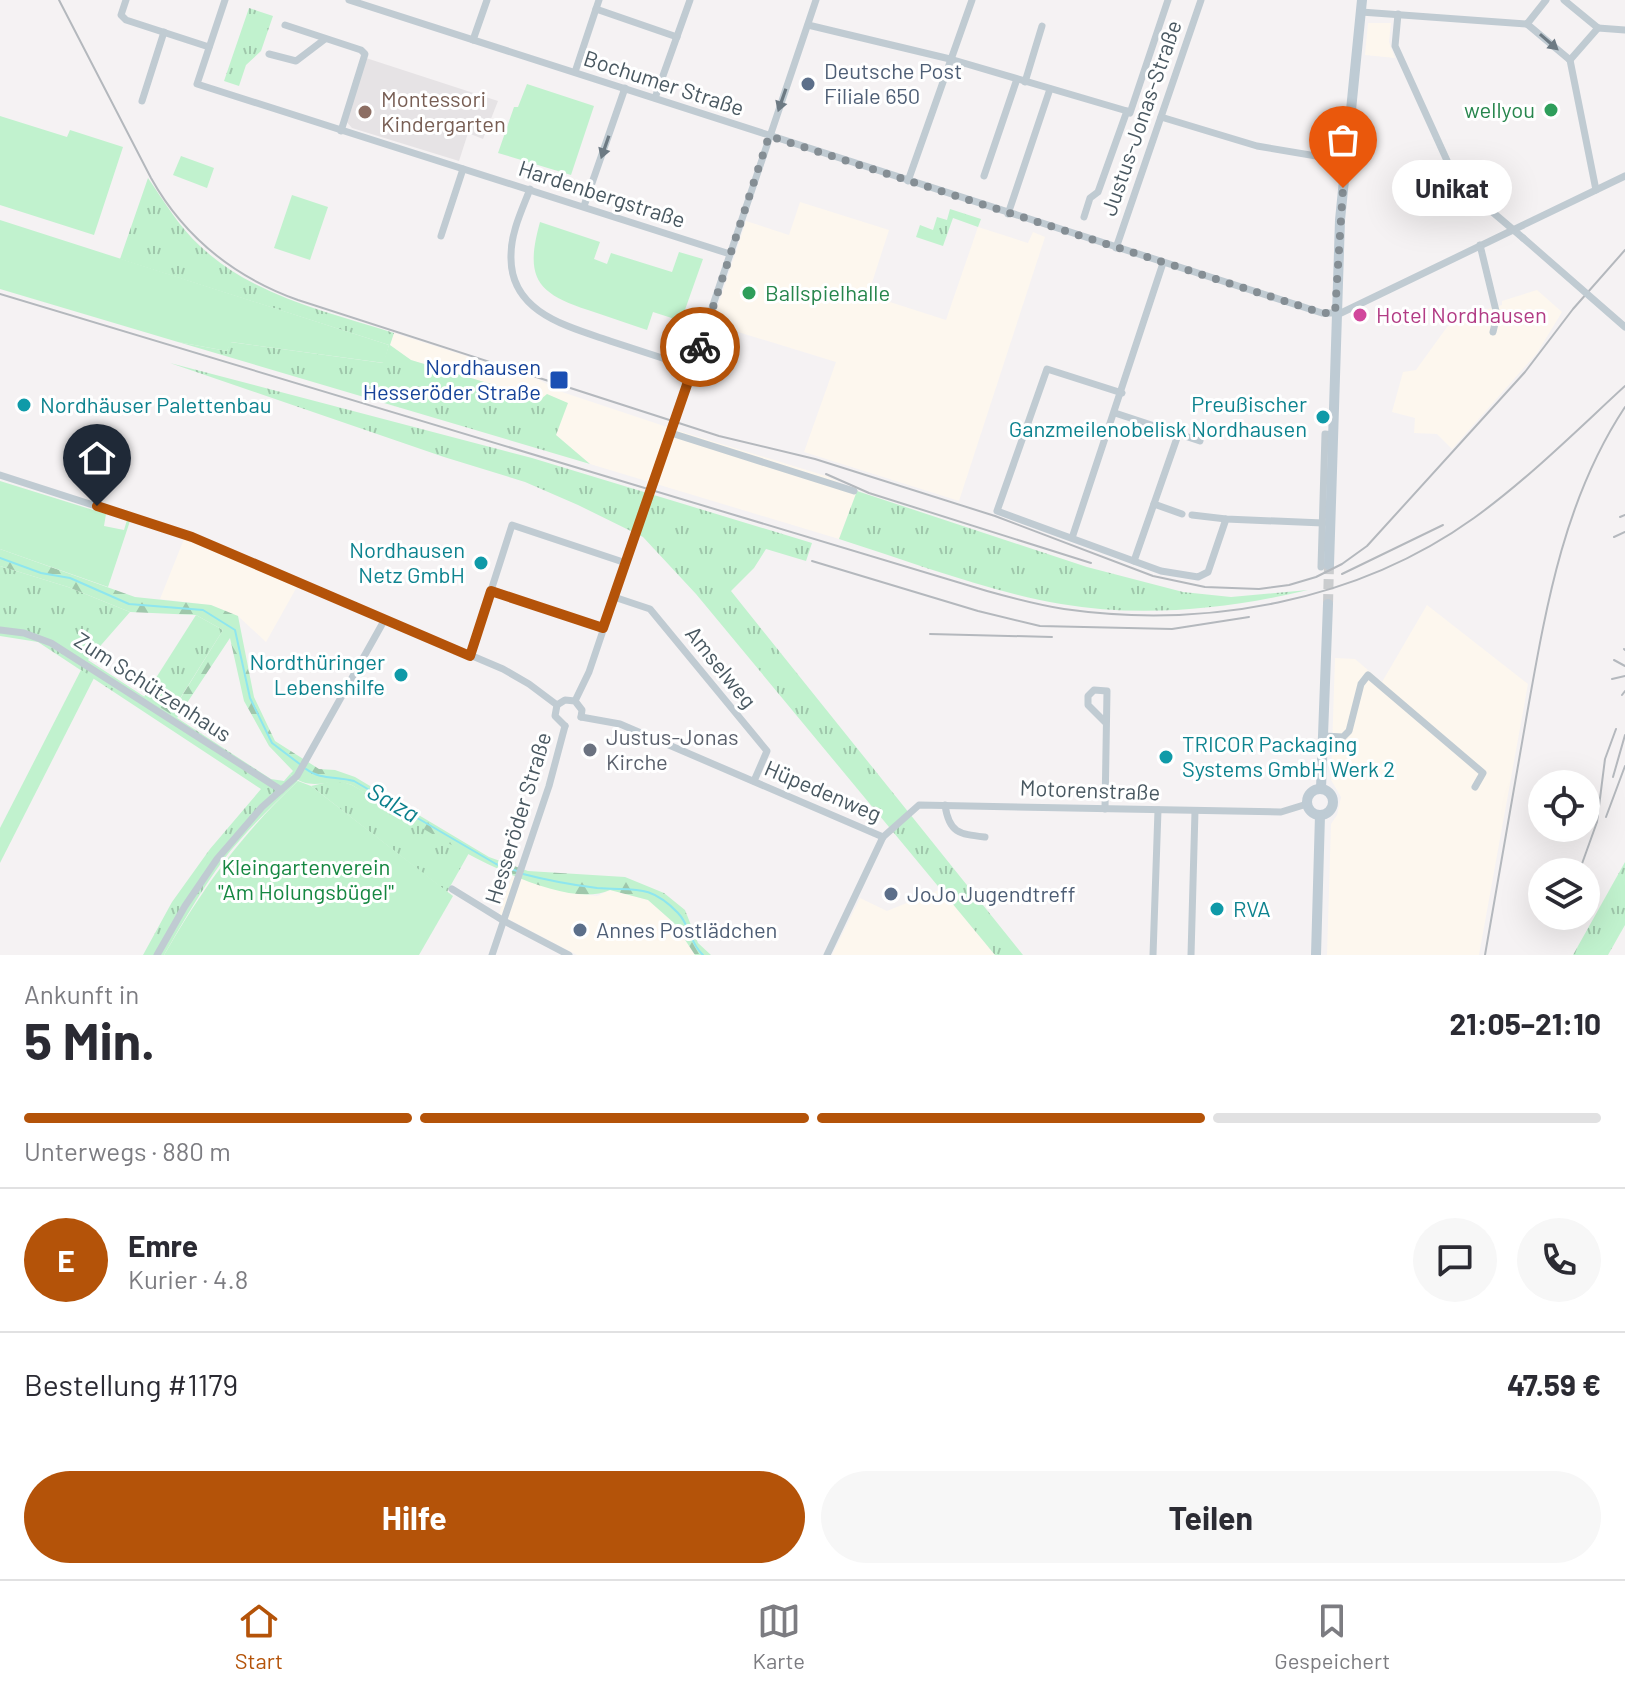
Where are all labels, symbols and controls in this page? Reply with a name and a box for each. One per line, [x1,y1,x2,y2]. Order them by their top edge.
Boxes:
street label: Justus-Jonas-Straße [1094,16,1186,219]
one-way arrow [1538,33,1558,50]
street label: Bochumer Straße [581,44,748,120]
place label: Deutsche Post Filiale 650 [824,57,962,108]
marker: Deutsche Post Filiale 650 [799,75,817,93]
place label: Montessori Kindergarten [381,85,506,136]
one-way arrow [775,88,788,112]
place label: wellyou [1464,96,1535,122]
marker: wellyou [1542,101,1560,119]
marker: Montessori Kindergarten [356,103,374,121]
pin [1309,106,1377,188]
icon: bag [1321,118,1365,162]
one-way arrow [598,135,610,159]
street label: Hardenbergstraße [516,154,689,232]
callout: Unikat [1391,160,1511,216]
text: Unikat [1415,172,1489,203]
place label: Ballspielhalle [765,279,890,305]
marker: Ballspielhalle [740,284,758,302]
place label: Hotel Nordhausen [1376,301,1547,327]
marker: Hotel Nordhausen [1351,306,1369,324]
courier [660,307,740,387]
icon: bike [678,325,722,369]
place label: Nordhausen Hesseröder Straße [363,353,541,404]
marker: Nordhausen Hesseröder Straße [548,369,570,391]
place label: Preußischer Ganzmeilenobelisk Nordhausen [1009,390,1307,441]
place label: Nordhäuser Palettenbau [40,391,272,417]
marker: Nordhäuser Palettenbau [15,396,33,414]
marker: Preußischer Ganzmeilenobelisk Nordhausen [1314,408,1332,426]
pin [63,424,131,506]
icon: home [75,436,119,480]
place label: Nordhausen Netz GmbH [349,536,465,587]
marker: Nordhausen Netz GmbH [472,554,490,572]
street label: Amselweg [681,620,763,713]
street label: Zum Schützenhaus [70,626,237,746]
place label: Nordthüringer Lebenshilfe [250,648,385,699]
marker: Nordthüringer Lebenshilfe [392,666,410,684]
place label: Justus-Jonas Kirche [606,723,738,774]
street label: Hesseröder Straße [479,729,556,907]
place label: TRICOR Packaging Systems GmbH Werk 2 [1182,730,1395,781]
marker: Justus-Jonas Kirche [581,741,599,759]
marker: TRICOR Packaging Systems GmbH Werk 2 [1157,748,1175,766]
street label: Hüpedenweg [761,754,886,826]
map controls [1528,770,1600,930]
button: locate [1528,770,1600,842]
street label: Motorenstraße [1019,774,1161,804]
water label: Salza [363,775,425,828]
park label: Kleingartenverein "Am Holungsbügel" [218,853,394,904]
button: layers [1528,858,1600,930]
place label: JoJo Jugendtreff [907,880,1076,906]
marker: JoJo Jugendtreff [882,885,900,903]
place label: RVA [1233,895,1271,921]
marker: RVA [1208,900,1226,918]
place label: Annes Postlädchen [596,916,777,942]
marker: Annes Postlädchen [571,921,589,939]
text: Ankunft in [24,978,139,1009]
text: 21:05–21:10 [1449,1005,1601,1041]
text: 5 Min. [24,1008,155,1070]
text: Unterwegs · 880 m [24,1135,231,1166]
button: chat [1413,1218,1497,1302]
button: phone [1517,1218,1601,1302]
text: Emre [128,1227,198,1263]
text: E [57,1242,75,1278]
text: Kurier · 4.8 [128,1263,248,1294]
text: Bestellung #1179 [24,1366,238,1402]
text: 47.59 € [1507,1366,1601,1402]
button: Hilfe [24,1471,805,1563]
button: Teilen [821,1471,1601,1563]
tab: Start [235,1599,283,1673]
tab: Karte [752,1599,805,1673]
tab: Gespeichert [1274,1599,1390,1673]

